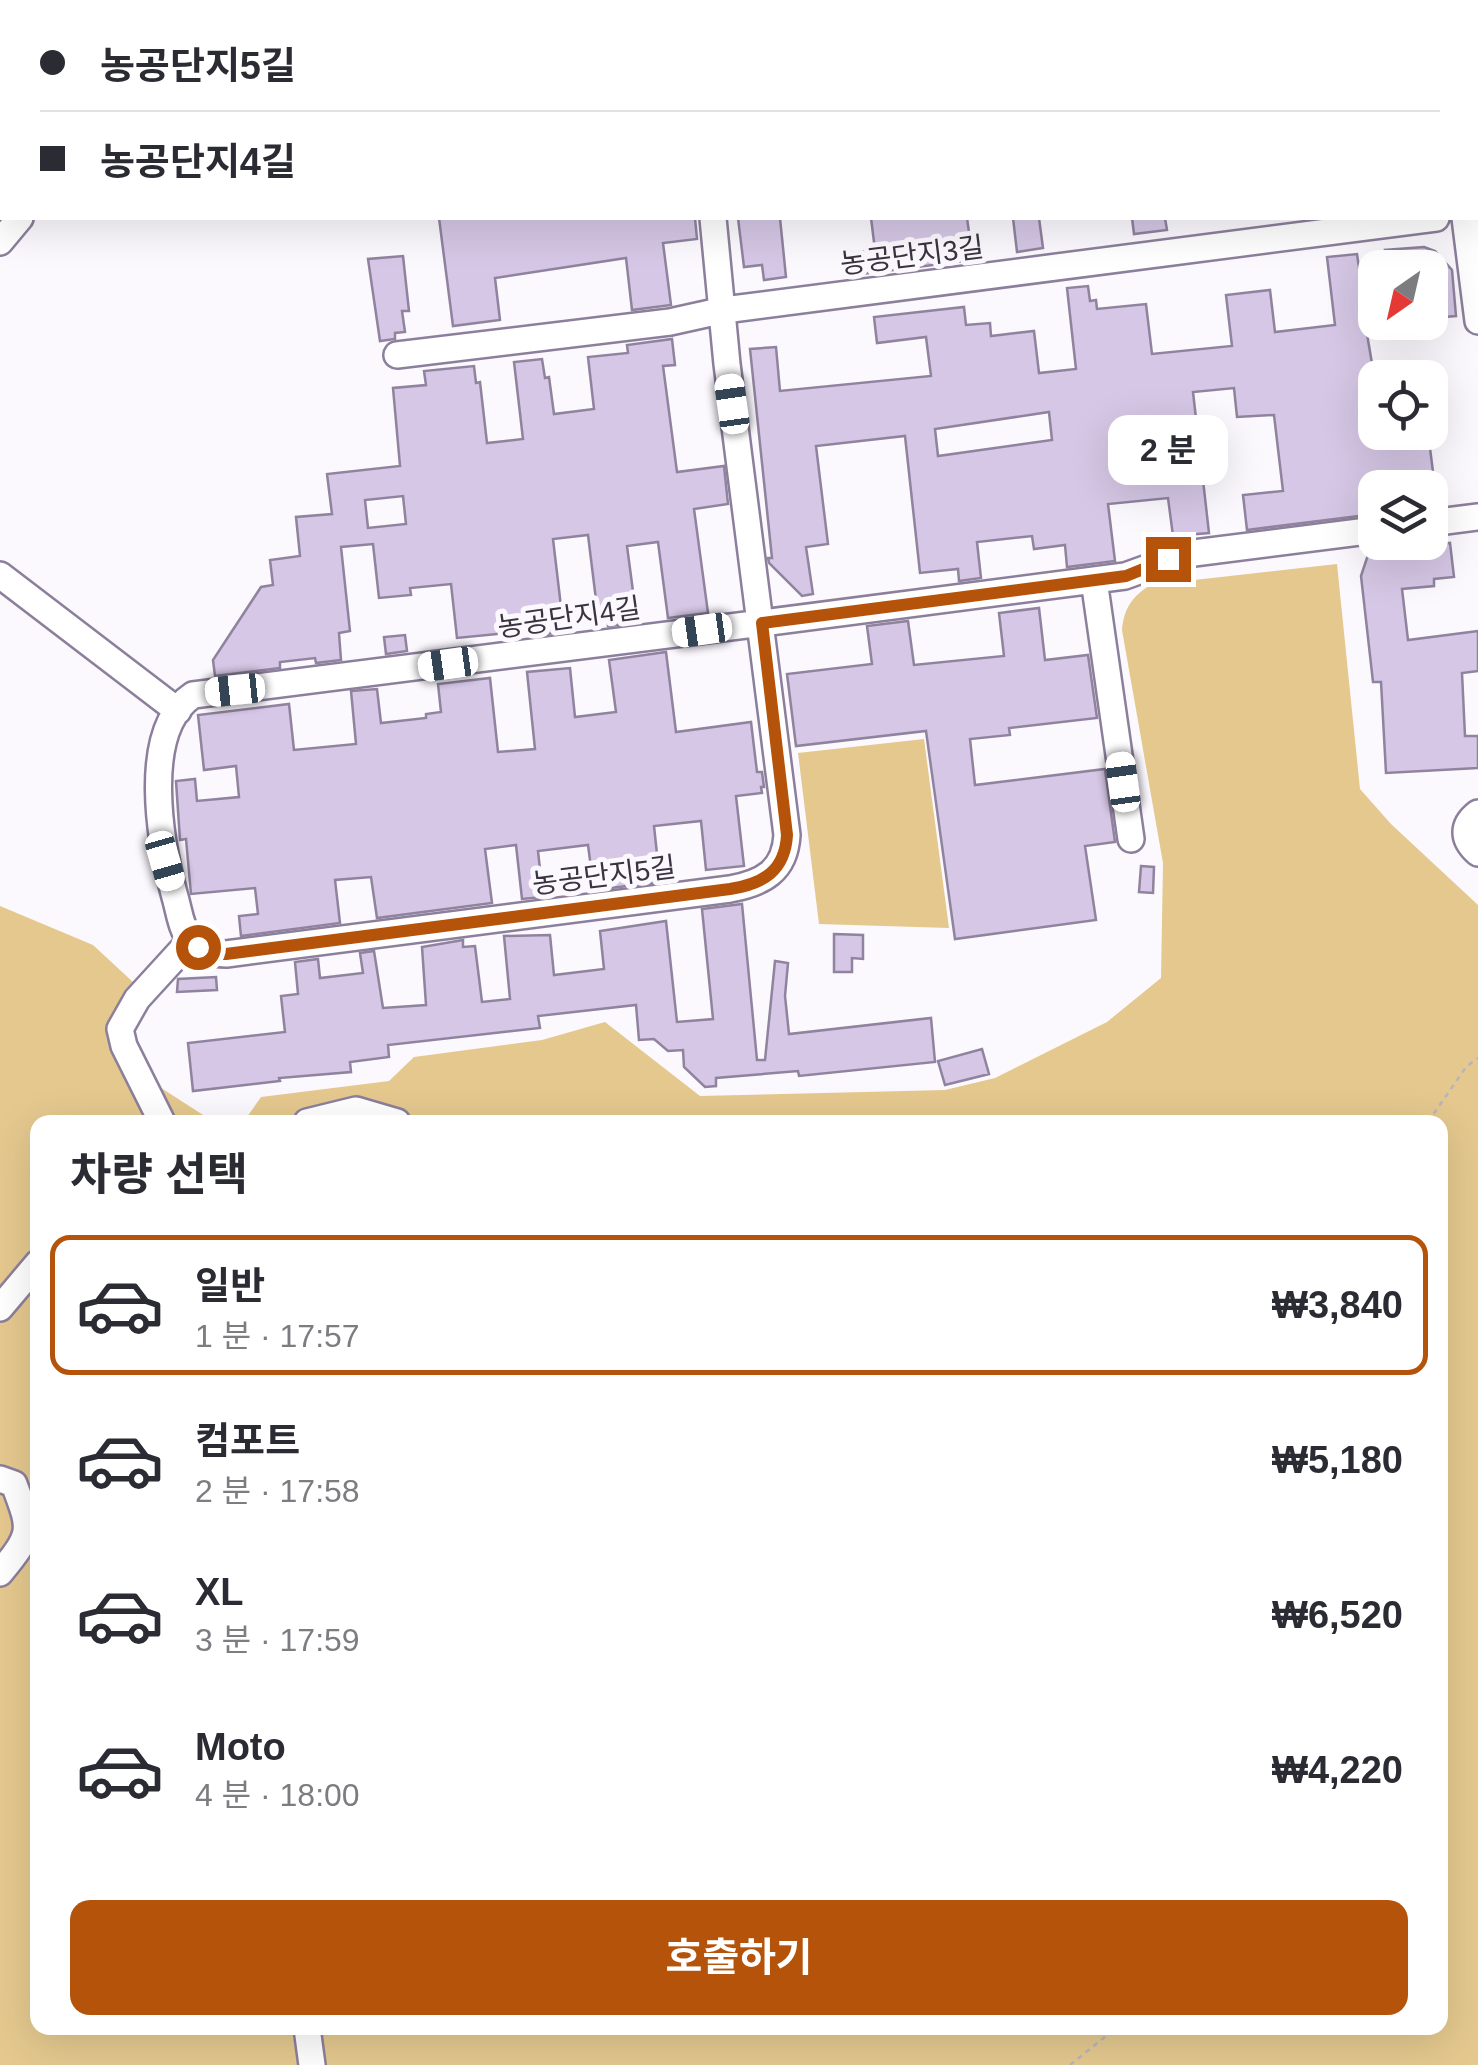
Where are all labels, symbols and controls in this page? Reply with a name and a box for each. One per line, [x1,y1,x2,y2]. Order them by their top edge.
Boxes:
text: 농공단지5길 [100,45,296,87]
text: 농공단지4길 [100,141,296,183]
street label: 농공단지3길 [839,231,986,280]
north arrow [1358,250,1448,340]
map controls [1358,250,1448,560]
button: locate [1358,360,1448,450]
car [713,372,751,436]
callout: 2 분 [1108,414,1228,484]
text: 2 분 [1140,432,1196,468]
button: layers [1358,470,1448,560]
route end [1146,537,1191,582]
street label: 농공단지4길 [495,592,643,643]
car [670,611,734,649]
car [416,645,480,683]
car [204,672,266,708]
car [1104,750,1142,814]
car [142,828,188,894]
street label: 농공단지5길 [531,851,678,900]
route start [176,925,221,970]
text: 차량 선택 [70,1149,248,1200]
icon: car [75,1260,165,1350]
text: 일반 [195,1265,265,1307]
text: ₩3,840 [1272,1284,1403,1326]
text: 1 분 · 17:57 [195,1318,360,1354]
icon: car [75,1415,165,1505]
text: 컴포트 [195,1420,300,1462]
text: ₩5,180 [1272,1439,1403,1481]
text: 2 분 · 17:58 [195,1473,360,1509]
icon: car [75,1570,165,1660]
text: XL [195,1571,244,1613]
text: ₩6,520 [1272,1594,1403,1636]
text: 3 분 · 17:59 [195,1622,360,1658]
icon: car [75,1725,165,1815]
text: Moto [195,1726,286,1768]
text: ₩4,220 [1272,1749,1403,1791]
text: 4 분 · 18:00 [195,1777,360,1813]
button: 호출하기 [70,1900,1408,2015]

